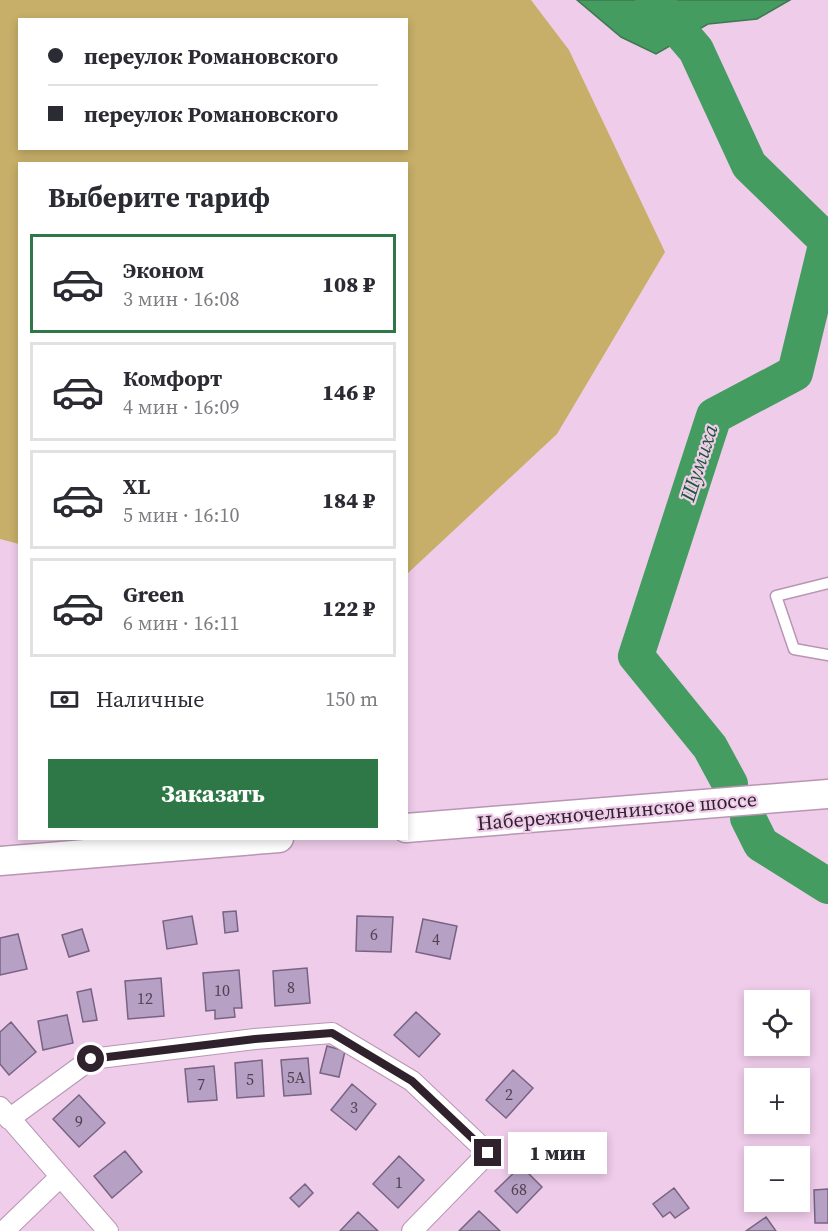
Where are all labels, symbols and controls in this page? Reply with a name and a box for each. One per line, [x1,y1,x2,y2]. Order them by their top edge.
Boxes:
text: переулок Романовского [84,41,338,71]
text: переулок Романовского [84,99,338,129]
text: Выберите тариф [48,179,270,216]
text: Эконом [123,255,204,285]
icon: car [51,257,105,311]
text: 108 ₽ [322,269,375,299]
text: 3 мин · 16:08 [123,285,239,313]
text: Комфорт [123,363,222,393]
icon: car [51,365,105,419]
text: 146 ₽ [322,377,375,407]
text: 4 мин · 16:09 [123,393,239,421]
water label: Шумиха [672,421,725,506]
text: XL [123,471,150,501]
icon: car [51,473,105,527]
text: 184 ₽ [322,485,375,515]
text: 5 мин · 16:10 [123,501,239,529]
text: Green [123,579,184,609]
icon: car [51,581,105,635]
text: 122 ₽ [322,593,375,623]
text: 6 мин · 16:11 [123,609,239,637]
icon: cash [48,683,81,716]
text: Наличные [96,684,205,714]
text: 150 m [325,685,378,713]
button: Заказать [48,759,378,828]
street label: Набережночелнинское шоссе [476,785,758,837]
house number: 6 [370,923,378,945]
house number: 4 [432,928,440,950]
house number: 8 [287,976,295,998]
house number: 10 [214,979,230,1001]
house number: 12 [137,987,153,1009]
map controls [744,990,810,1212]
button: locate [744,990,810,1056]
route start [77,1045,104,1072]
house number: 5А [287,1066,306,1088]
house number: 5 [246,1068,254,1090]
button: + [744,1068,810,1134]
house number: 7 [197,1073,205,1095]
house number: 2 [505,1083,513,1105]
house number: 3 [350,1096,358,1118]
house number: 9 [75,1110,83,1132]
callout: 1 мин [509,1132,608,1174]
route end [474,1139,501,1166]
text: 1 мин [529,1139,586,1167]
button: − [744,1146,810,1212]
house number: 1 [395,1171,403,1193]
house number: 68 [511,1178,527,1200]

